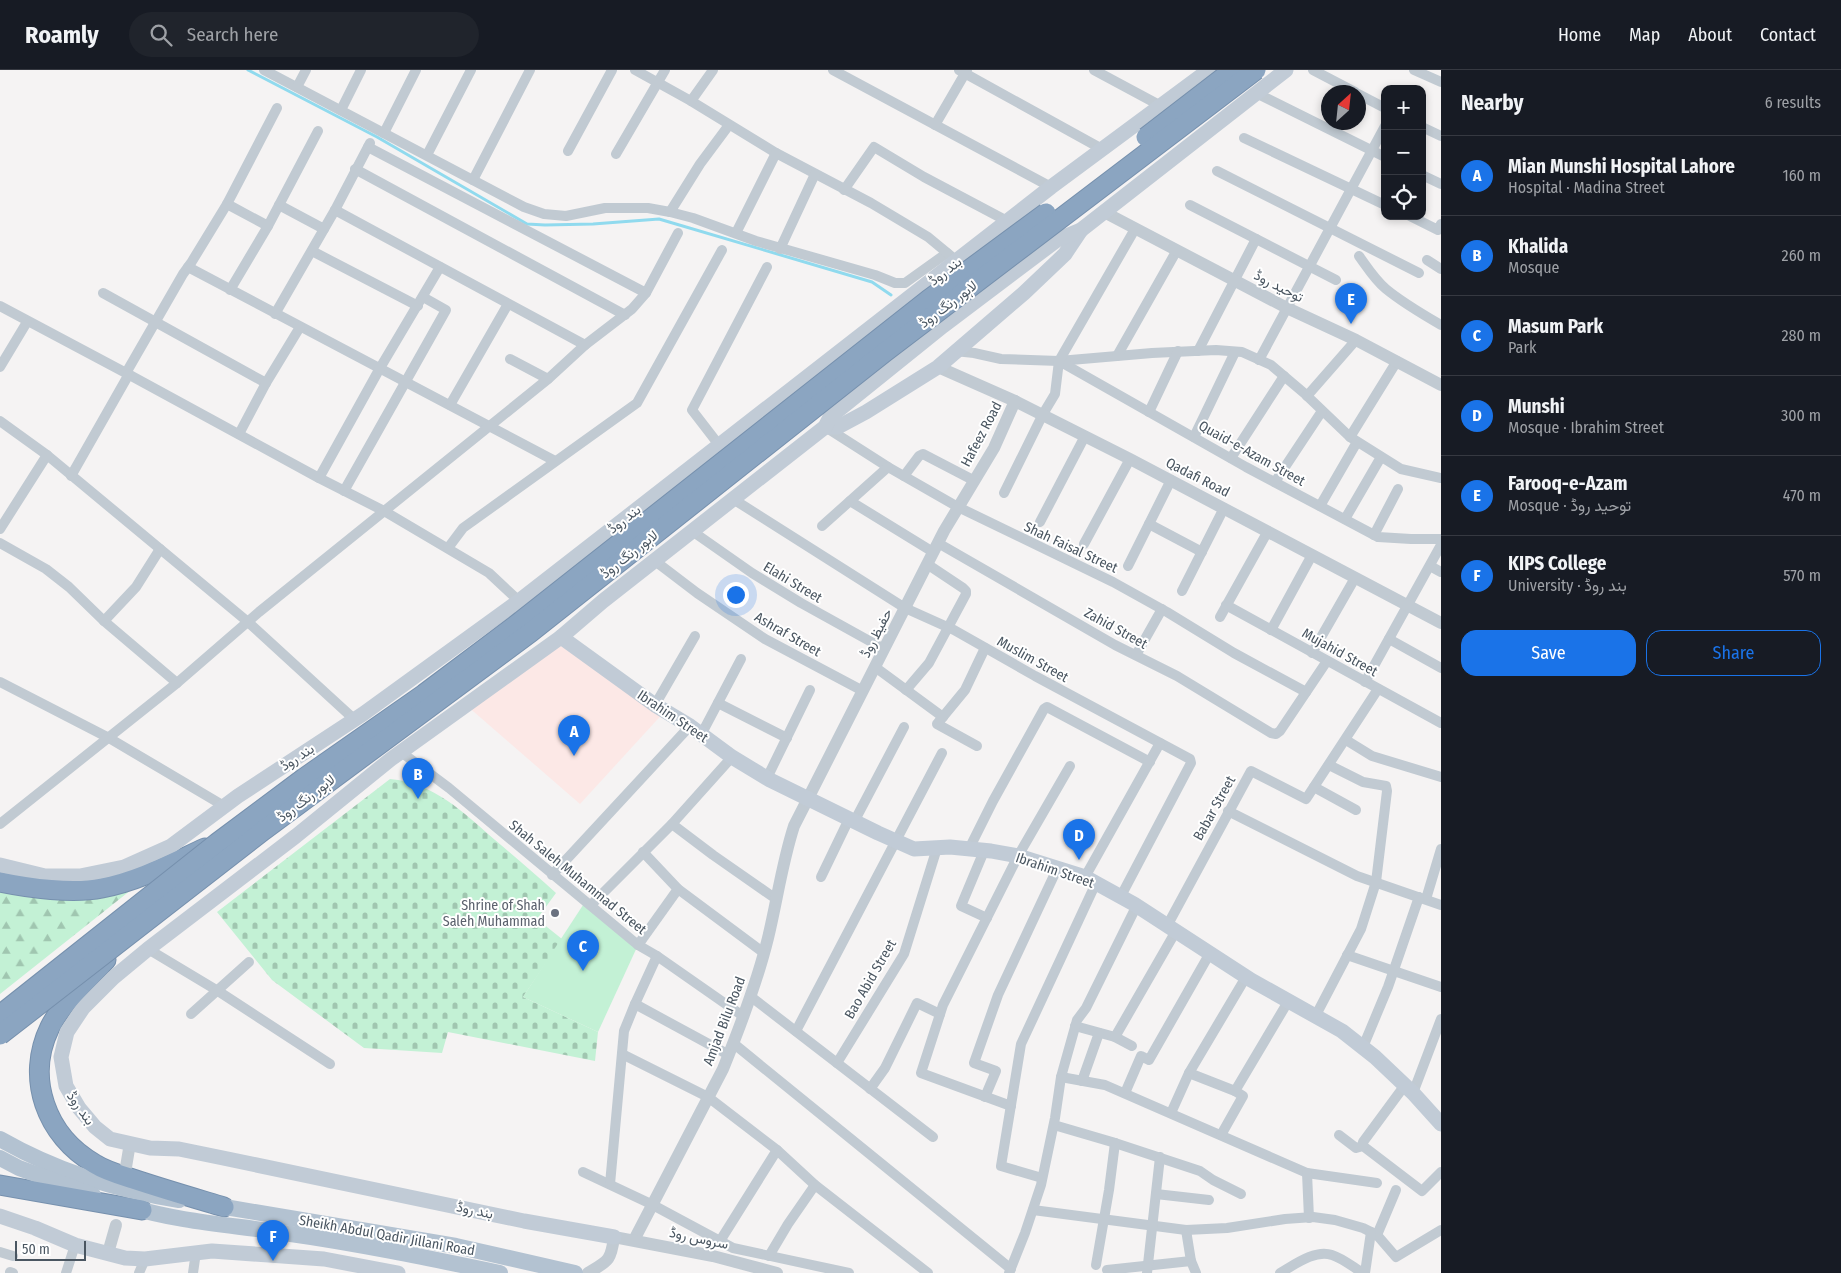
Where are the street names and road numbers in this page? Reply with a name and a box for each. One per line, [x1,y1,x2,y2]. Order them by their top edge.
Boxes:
street label: بند روڈ [925,253,965,290]
street label: توحید روڈ [1251,267,1306,306]
street label: لاہور رنگ روڈ [916,277,981,332]
street label: Hafeez Road [957,399,1006,470]
street label: Quaid-e-Azam Street [1196,417,1308,490]
street label: Qadafi Road [1163,454,1233,501]
street label: بند روڈ [604,501,644,538]
street label: Shah Faisal Street [1021,518,1121,577]
street label: لاہور رنگ روڈ [597,527,662,583]
street label: Elahi Street [760,558,826,607]
street label: Zahid Street [1081,604,1151,653]
street label: حفیظ روڈ [857,606,896,661]
street label: Ashraf Street [751,609,824,661]
street label: Mujahid Street [1299,625,1381,680]
street label: Muslim Street [994,633,1072,686]
street label: Ibrahim Street [634,686,712,747]
street label: بند روڈ [277,740,317,775]
street label: لاہور رنگ روڈ [274,771,339,826]
street label: Babar Street [1190,773,1239,844]
street label: Shah Saleh Muhammad Street [506,817,650,938]
street label: Ibrahim Street [1013,849,1097,892]
street label: Bao Abid Street [841,936,900,1022]
street label: Amjad Bilu Road [700,974,749,1068]
street label: بند روڈ [63,1088,98,1128]
street label: بند روڈ [455,1198,495,1223]
street label: Sheikh Abdul Qadir Jillani Road [298,1212,476,1259]
street label: سروس روڈ [668,1224,730,1253]

